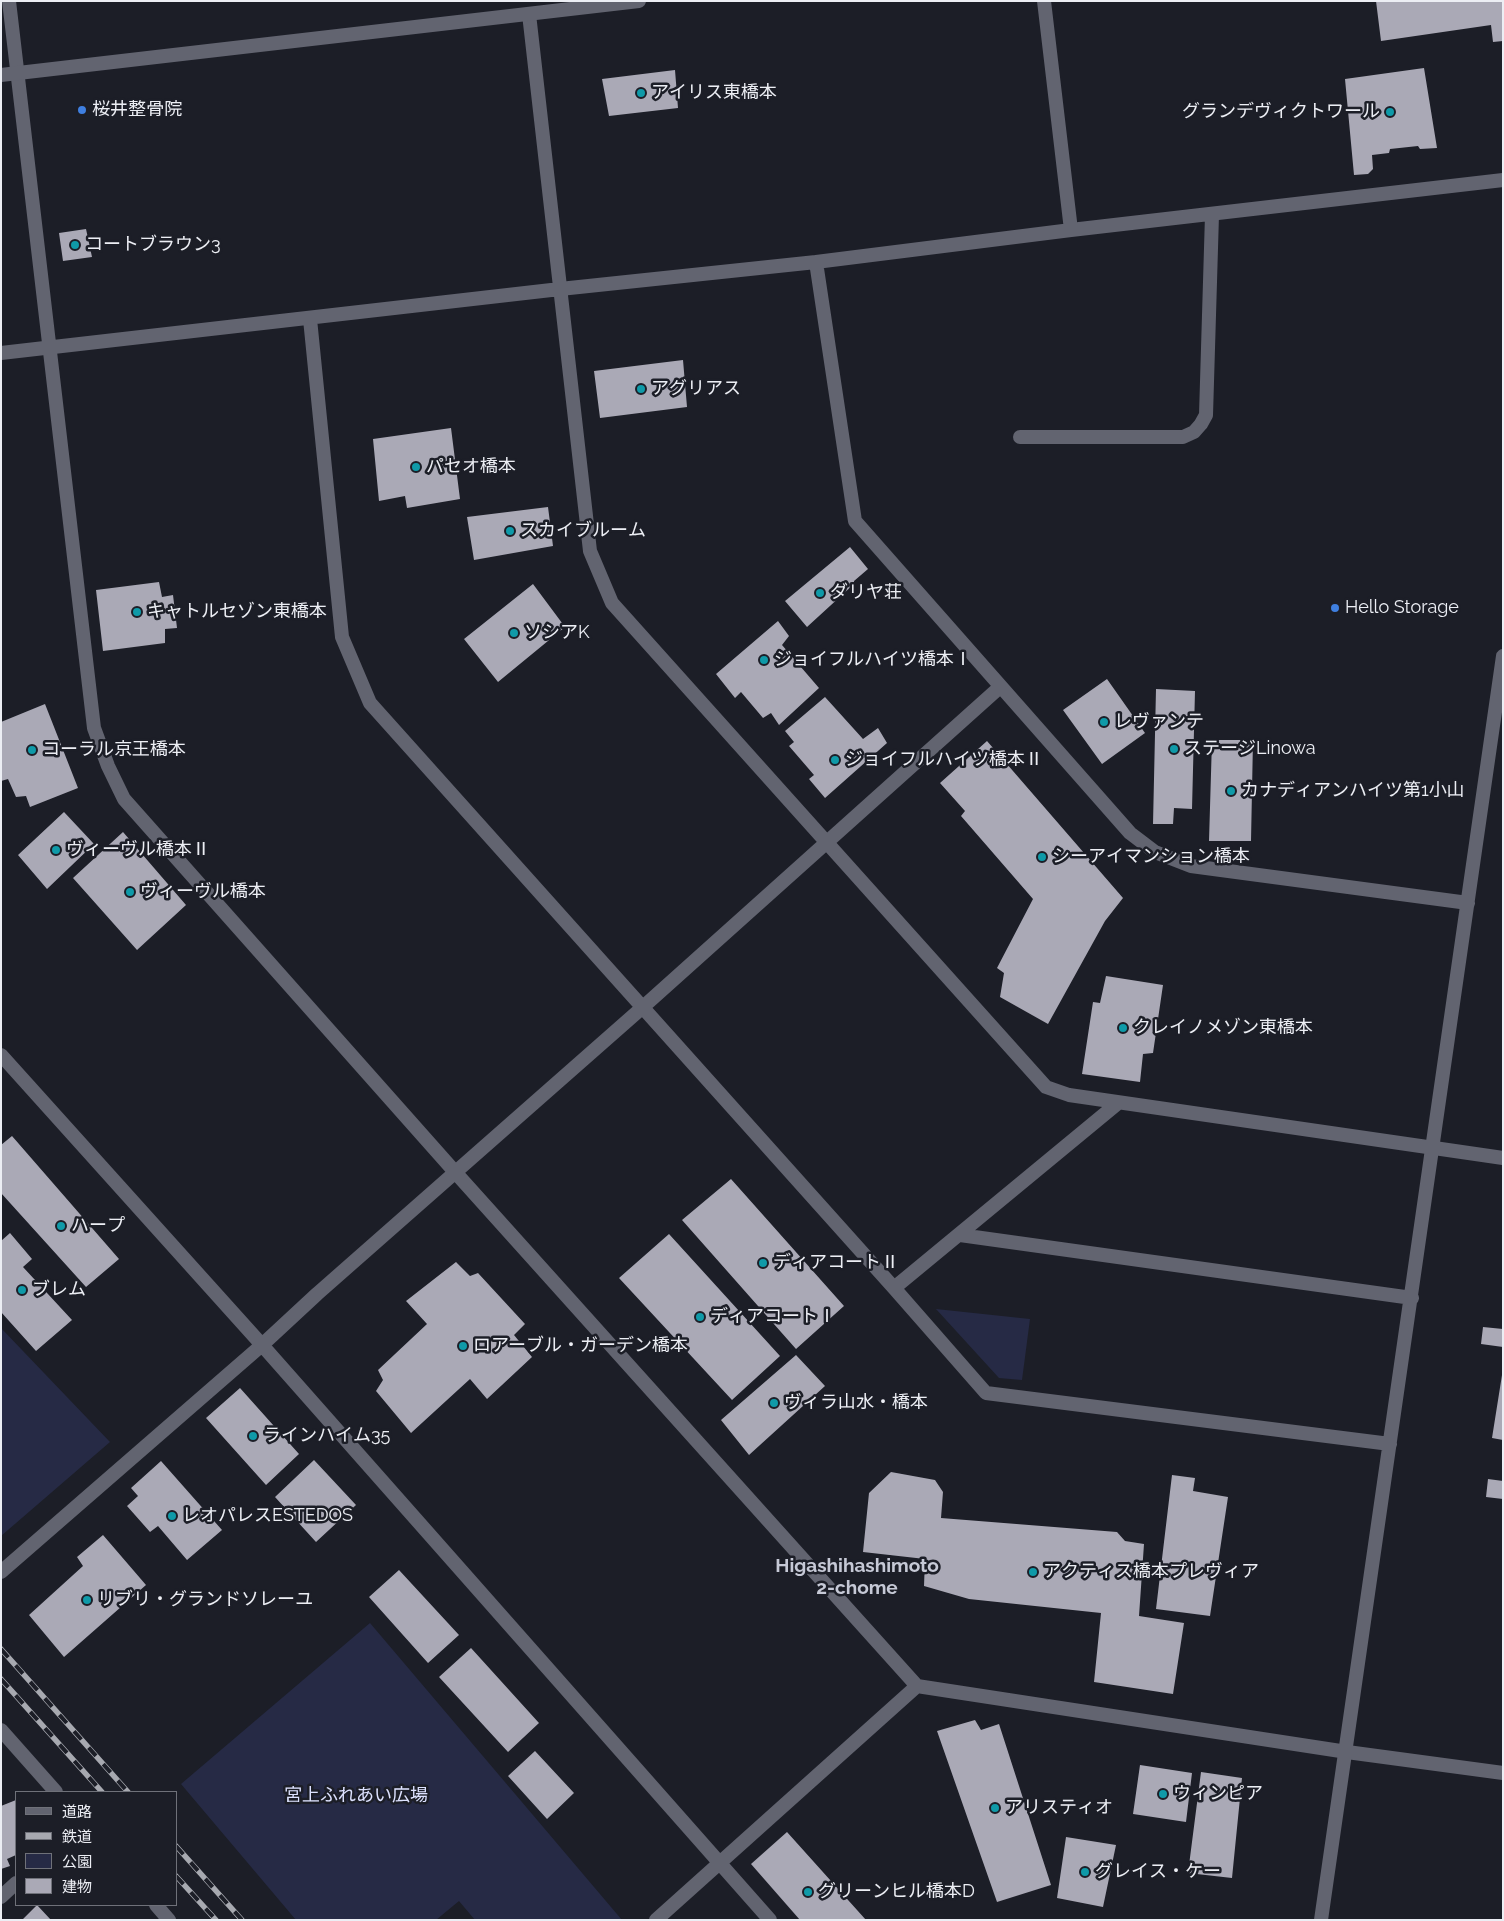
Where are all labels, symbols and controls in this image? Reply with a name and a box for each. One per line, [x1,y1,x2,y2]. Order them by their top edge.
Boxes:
place label: アイリス東橋本 [651,82,777,104]
marker: アイリス東橋本 [635,87,647,99]
place label: 桜井整骨院 [92,99,182,121]
place label: グランデヴィクトワール [1182,101,1380,123]
marker: 桜井整骨院 [76,104,88,116]
marker: グランデヴィクトワール [1384,106,1396,118]
place label: コートブラウン3 [85,234,221,256]
marker: コートブラウン3 [69,239,81,251]
place label: アグリアス [651,378,741,400]
marker: アグリアス [635,383,647,395]
place label: パセオ橋本 [426,456,516,478]
marker: パセオ橋本 [410,461,422,473]
place label: スカイブルーム [520,520,646,542]
marker: スカイブルーム [504,525,516,537]
place label: ダリヤ荘 [830,582,902,604]
marker: ダリヤ荘 [814,587,826,599]
place label: Hello Storage [1345,597,1459,619]
place label: キャトルセゾン東橋本 [147,601,327,623]
marker: Hello Storage [1329,602,1341,614]
marker: キャトルセゾン東橋本 [131,606,143,618]
place label: ソシアK [524,622,590,644]
marker: ソシアK [508,627,520,639]
place label: ジョイフルハイツ橋本Ⅰ [774,649,972,671]
marker: ジョイフルハイツ橋本Ⅰ [758,654,770,666]
place label: レヴァンテ [1114,711,1204,733]
marker: レヴァンテ [1098,716,1110,728]
place label: ステージLinowa [1184,738,1316,760]
place label: コーラル京王橋本 [42,739,186,761]
marker: ステージLinowa [1168,743,1180,755]
marker: コーラル京王橋本 [26,744,38,756]
place label: ジョイフルハイツ橋本Ⅱ [845,749,1043,771]
marker: ジョイフルハイツ橋本Ⅱ [829,754,841,766]
place label: カナディアンハイツ第1小山 [1241,780,1465,802]
marker: カナディアンハイツ第1小山 [1225,785,1237,797]
place label: ヴィーヴル橋本Ⅱ [66,839,210,861]
marker: ヴィーヴル橋本Ⅱ [50,844,62,856]
place label: シーアイマンション橋本 [1052,846,1250,868]
marker: シーアイマンション橋本 [1036,851,1048,863]
place label: ヴィーヴル橋本 [140,881,266,903]
marker: ヴィーヴル橋本 [124,886,136,898]
place label: クレイノメゾン東橋本 [1133,1017,1313,1039]
marker: クレイノメゾン東橋本 [1117,1022,1129,1034]
place label: ハープ [71,1215,125,1237]
marker: ハープ [55,1220,67,1232]
place label: ディアコートⅡ [773,1252,899,1274]
marker: ディアコートⅡ [757,1257,769,1269]
place label: ブレム [32,1279,86,1301]
marker: ブレム [16,1284,28,1296]
place label: ディアコートⅠ [710,1306,836,1328]
marker: ディアコートⅠ [694,1311,706,1323]
place label: ロアーブル・ガーデン橋本 [473,1335,688,1357]
marker: ロアーブル・ガーデン橋本 [457,1340,469,1352]
place label: ヴィラ山水・橋本 [784,1392,928,1414]
marker: ヴィラ山水・橋本 [768,1397,780,1409]
place label: ラインハイム35 [263,1425,390,1447]
marker: ラインハイム35 [247,1430,259,1442]
place label: レオパレスESTEDOS [182,1505,353,1527]
marker: レオパレスESTEDOS [166,1510,178,1522]
district label: Higashihashimoto 2-chome [775,1555,939,1599]
place label: アクティス橋本プレヴィア [1043,1561,1259,1583]
marker: アクティス橋本プレヴィア [1027,1566,1039,1578]
place label: リブリ・グランドソレーユ [97,1589,313,1611]
marker: リブリ・グランドソレーユ [81,1594,93,1606]
place label: ウィンピア [1173,1783,1263,1805]
park label: 宮上ふれあい広場 [284,1785,428,1807]
marker: ウィンピア [1157,1788,1169,1800]
legend [15,1791,178,1906]
place label: アリスティオ [1005,1797,1113,1819]
marker: アリスティオ [989,1802,1001,1814]
text: 道路 [62,1803,92,1821]
text: 鉄道 [62,1828,92,1846]
text: 公園 [62,1853,92,1871]
place label: グレイス・ケー [1095,1861,1221,1883]
marker: グレイス・ケー [1079,1866,1091,1878]
text: 建物 [62,1878,92,1896]
place label: グリーンヒル橋本D [818,1881,975,1903]
marker: グリーンヒル橋本D [802,1886,814,1898]

